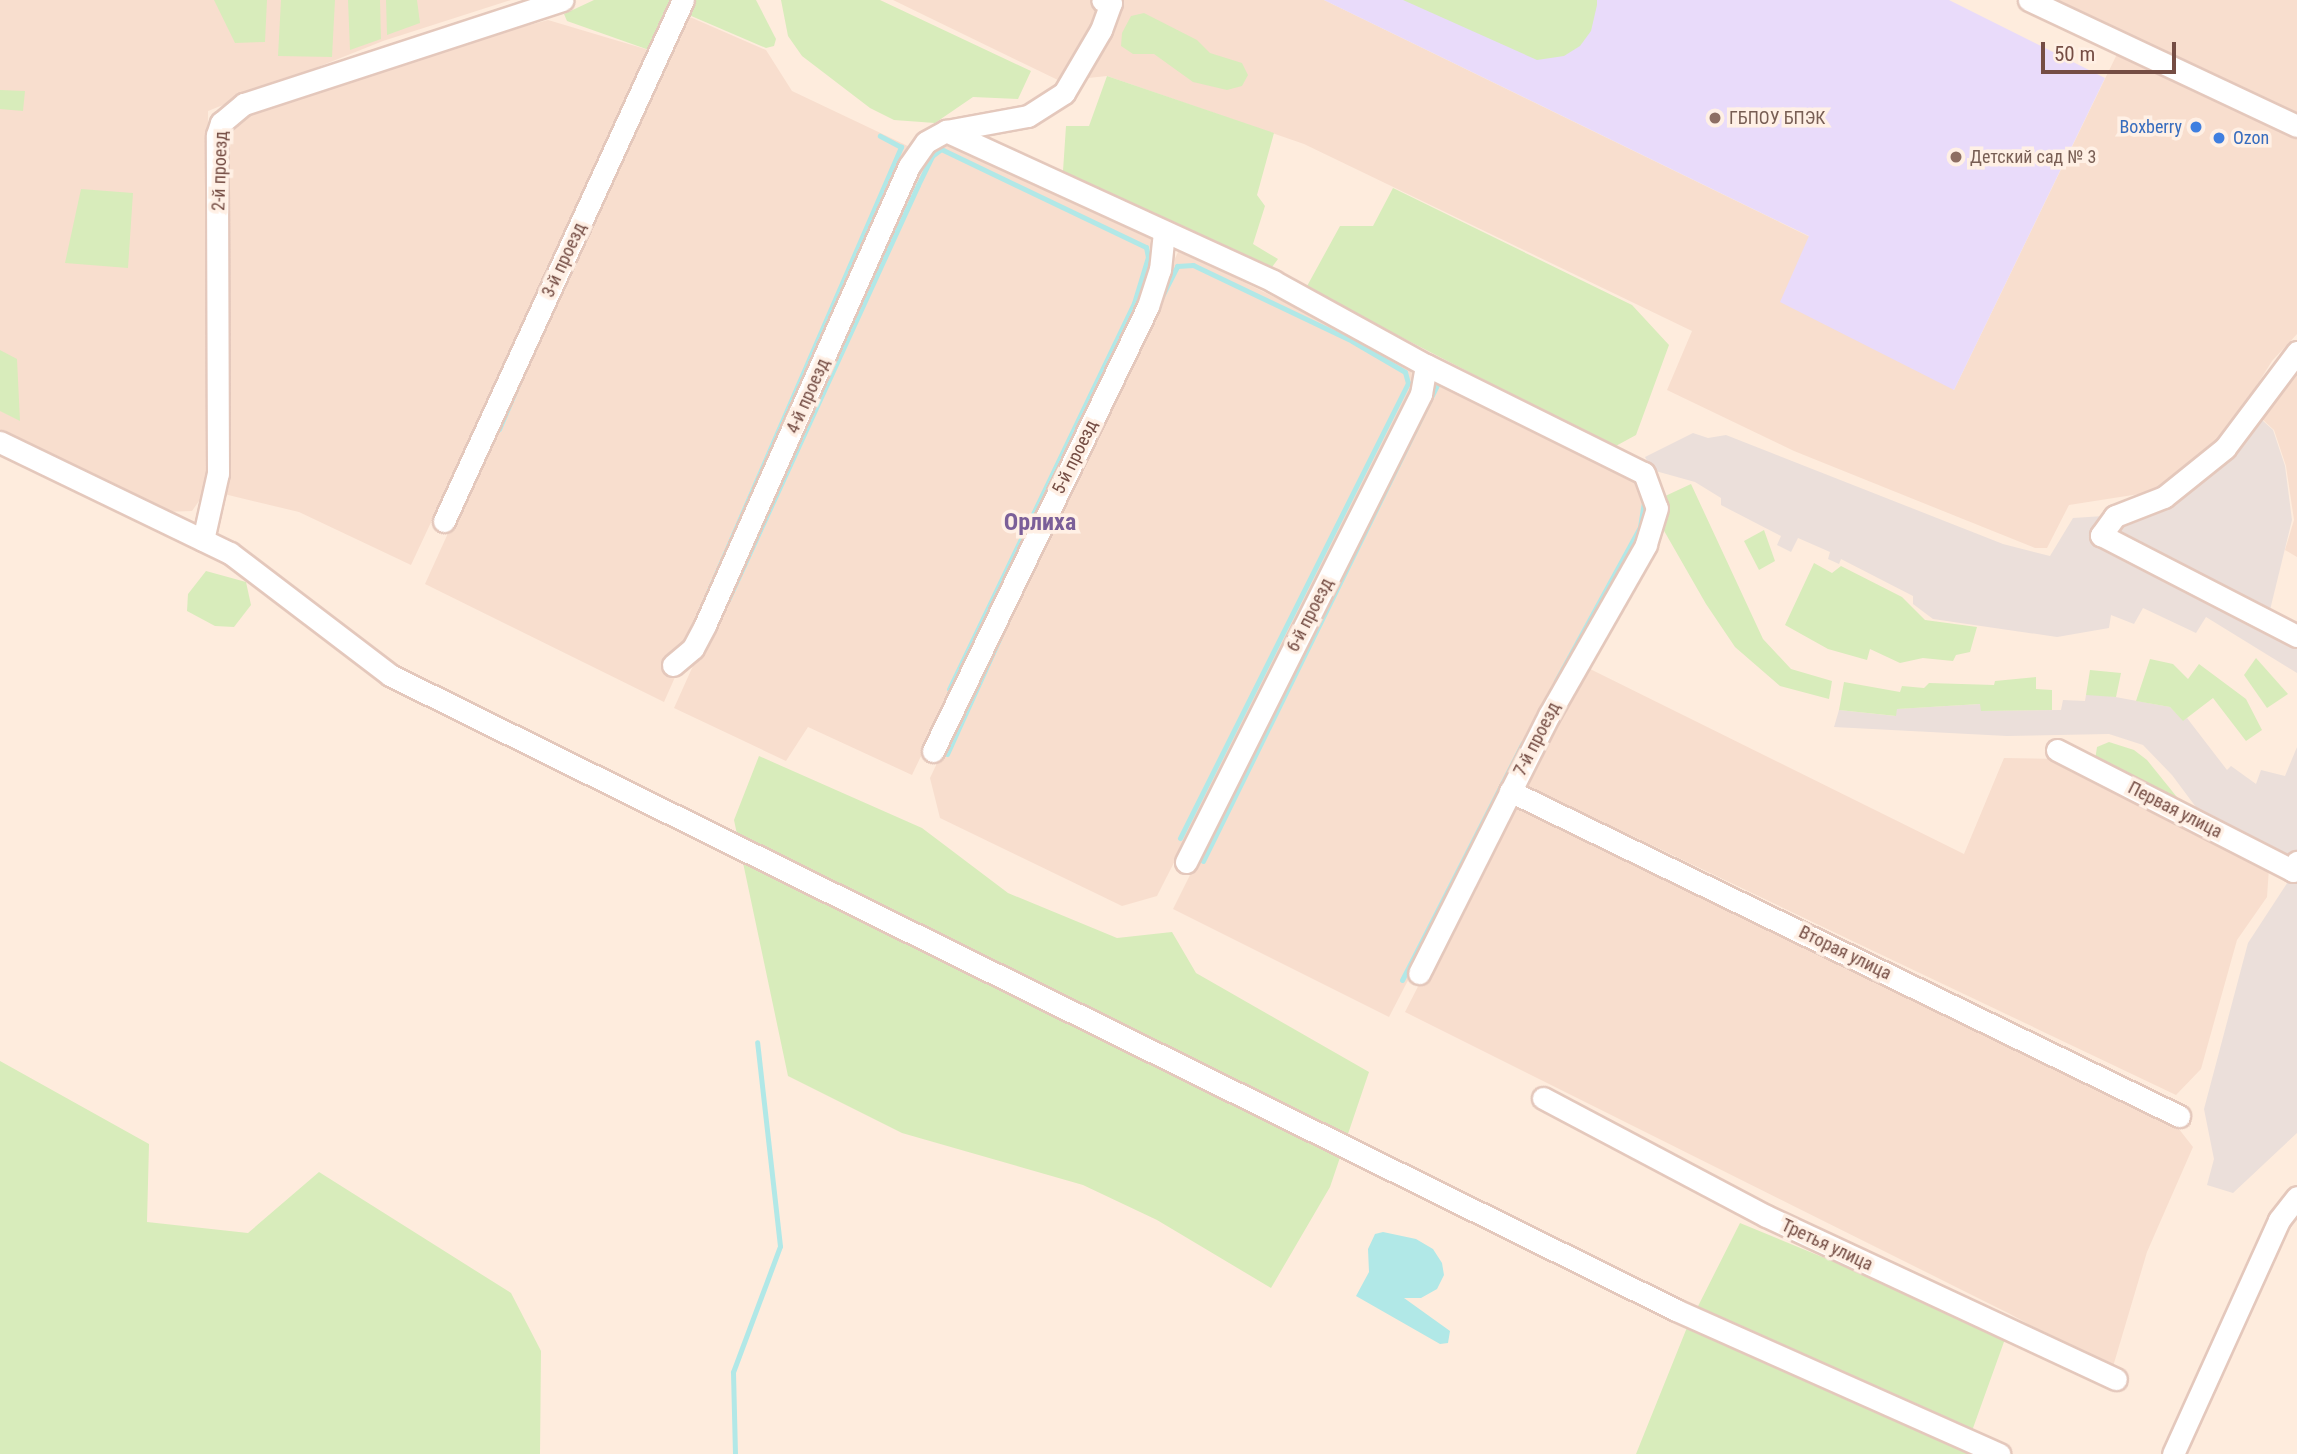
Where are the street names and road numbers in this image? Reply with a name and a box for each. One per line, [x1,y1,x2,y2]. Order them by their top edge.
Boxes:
street label: 2-й проезд [208,131,232,211]
street label: 3-й проезд [537,219,591,301]
street label: 4-й проезд [782,355,834,437]
street label: 5-й проезд [1048,416,1102,498]
street label: 6-й проезд [1282,575,1338,655]
street label: 7-й проезд [1509,699,1565,779]
street label: Первая улица [2124,777,2226,843]
street label: Вторая улица [1795,921,1895,985]
street label: Третья улица [1778,1214,1876,1276]

